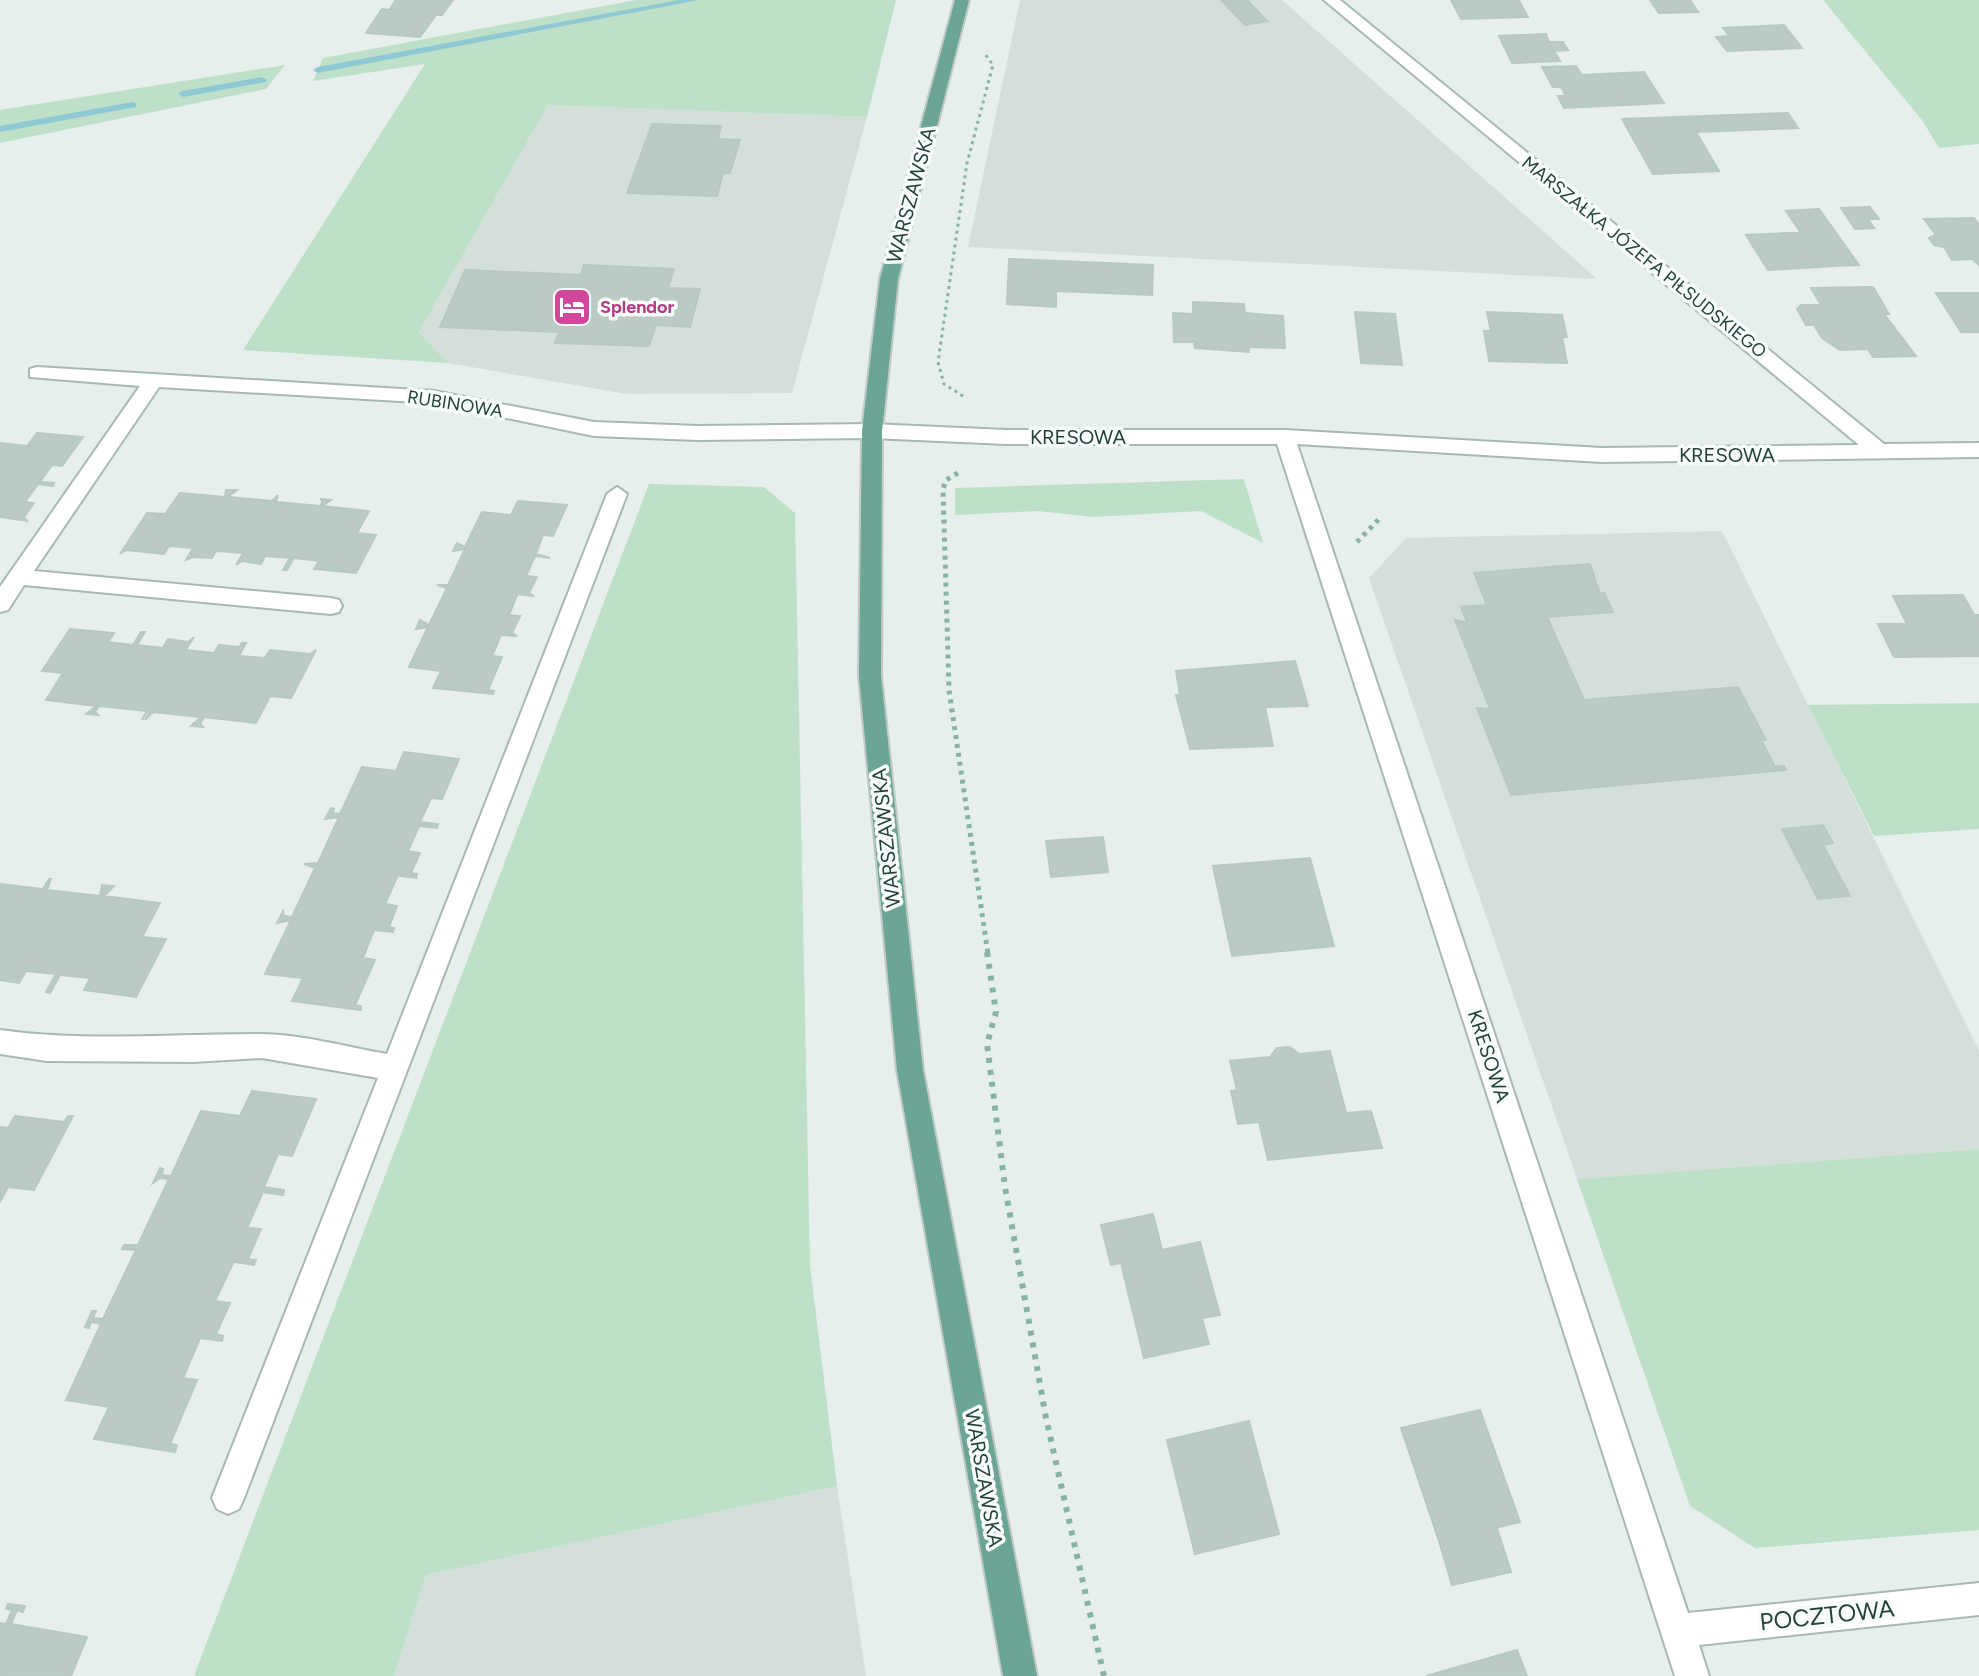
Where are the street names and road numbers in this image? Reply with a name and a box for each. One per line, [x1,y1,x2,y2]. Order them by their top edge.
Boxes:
street label: WARSZAWSKA [881,124,941,266]
street label: MARSZAŁKA JÓZEFA PIŁSUDSKIEGO [1517,151,1771,363]
street label: RUBINOWA [406,386,504,422]
street label: KRESOWA [1030,425,1127,449]
street label: KRESOWA [1679,443,1776,467]
street label: WARSZAWSKA [867,767,905,909]
street label: KRESOWA [1463,1007,1515,1106]
street label: WARSZAWSKA [960,1407,1008,1549]
street label: POCZTOWA [1758,1593,1897,1636]

